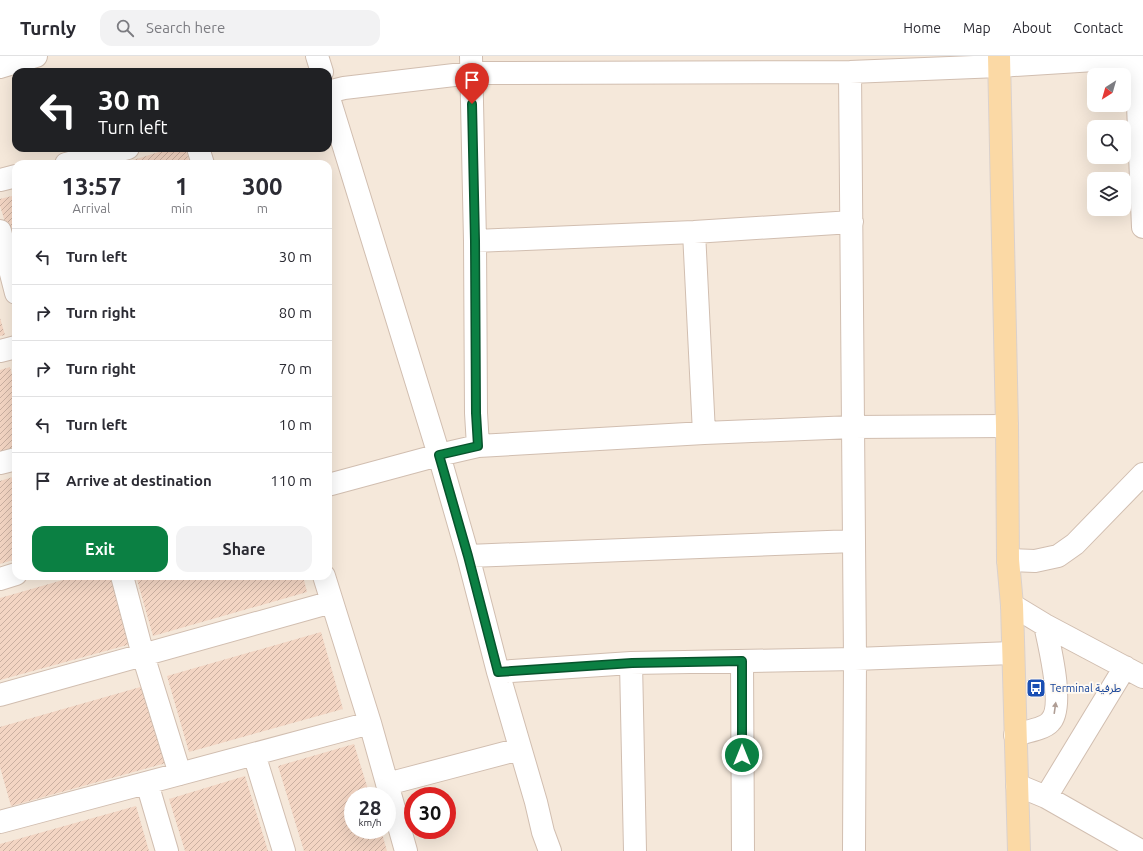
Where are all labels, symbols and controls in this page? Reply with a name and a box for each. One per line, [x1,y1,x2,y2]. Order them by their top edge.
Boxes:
search box [100,10,380,46]
text: Turnly [20,17,76,39]
icon: search [114,17,136,39]
text: Search here [146,19,225,36]
text: Home [903,20,941,36]
text: Map [963,20,991,36]
text: About [1013,20,1052,36]
text: Contact [1074,20,1123,36]
pin [455,63,489,104]
north arrow [1087,68,1131,112]
map controls [1087,68,1131,216]
icon: arrive [461,69,483,91]
icon: left [32,84,84,136]
text: 30 m [98,84,160,115]
text: Turn left [98,117,168,137]
button: search [1087,120,1131,164]
button: layers [1087,172,1131,216]
text: 13:57 [61,173,121,200]
text: 1 [175,173,188,200]
text: 300 [242,173,283,200]
text: Arrival [72,201,110,215]
text: min [171,201,193,215]
text: m [257,201,268,215]
icon: left [32,246,54,268]
text: Turn left [66,248,127,265]
text: 30 m [279,248,312,265]
icon: right [32,302,54,324]
text: Turn right [66,304,136,321]
text: 80 m [279,304,312,321]
icon: right [32,358,54,380]
text: Turn right [66,360,136,377]
text: 70 m [279,360,312,377]
icon: left [32,414,54,436]
text: Turn left [66,416,127,433]
text: 10 m [279,416,312,433]
icon: arrive [32,470,54,492]
text: Arrive at destination [66,472,212,489]
text: 110 m [270,472,312,489]
button: Exit [32,526,168,572]
button: Share [176,526,312,572]
bus stop icon: Terminal طرفية [1025,677,1047,699]
place label: Terminal طرفية [1050,682,1121,695]
one-way arrow [1052,702,1058,714]
position arrow [721,734,763,776]
speed limit sign: 30 [404,787,456,839]
text: 28 [359,796,381,819]
text: km/h [358,817,382,828]

